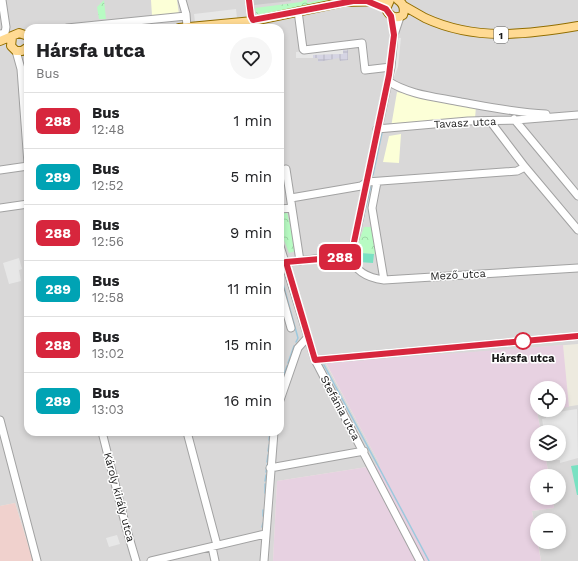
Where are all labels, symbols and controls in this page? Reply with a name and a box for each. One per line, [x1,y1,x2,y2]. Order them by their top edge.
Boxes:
road number: 1 [494,27,508,43]
button: heart [230,37,272,79]
text: Hársfa utca [36,39,145,62]
text: Bus [36,66,59,81]
text: Bus [92,104,120,122]
text: 1 min [233,112,272,130]
text: 288 [45,113,71,129]
street label: Tavasz utca [433,115,497,131]
text: 12:48 [92,122,124,137]
text: Bus [92,160,120,178]
text: 5 min [231,168,272,186]
text: 289 [45,169,71,185]
text: 12:52 [92,178,124,193]
text: Bus [92,216,120,234]
text: 9 min [230,224,272,242]
text: 288 [45,225,71,241]
text: 12:56 [92,234,124,249]
line badge: 288 [317,244,363,270]
text: 288 [327,249,353,265]
street label: Mező utca [430,267,486,283]
text: Bus [92,272,120,290]
text: 11 min [228,280,272,298]
text: 289 [45,281,71,297]
text: 12:58 [92,290,124,305]
text: Bus [92,328,120,346]
marker: Hársfa utca [514,332,532,350]
text: 15 min [225,336,272,354]
text: 288 [45,337,71,353]
text: 13:02 [92,346,124,361]
place label: Hársfa utca [491,352,555,365]
street label: Stefánia utca [317,373,363,443]
map controls [530,381,566,549]
button: locate [530,381,566,417]
text: Bus [92,384,120,402]
text: 16 min [224,392,272,410]
text: 289 [45,393,71,409]
text: 13:03 [92,402,124,417]
button: layers [530,425,566,461]
street label: Károly király utca [101,451,137,543]
button: + [530,469,566,505]
button: − [530,513,566,549]

